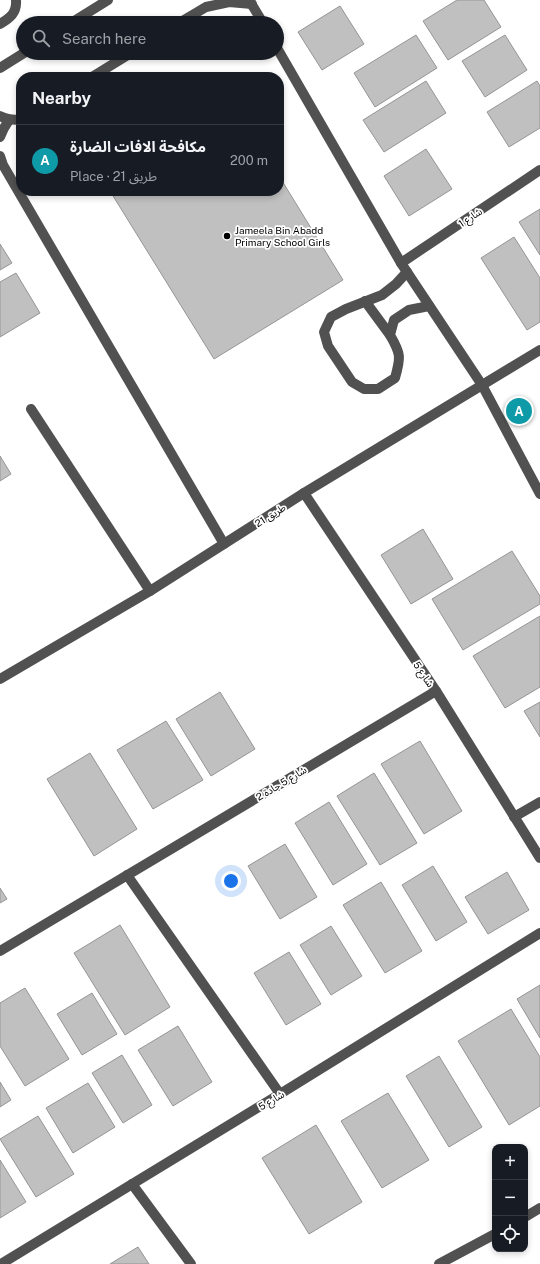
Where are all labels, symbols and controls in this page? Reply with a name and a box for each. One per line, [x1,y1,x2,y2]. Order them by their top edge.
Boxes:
search box [16,16,284,60]
icon: search [30,27,52,49]
text: Search here [62,30,146,47]
text: Nearby [32,88,91,108]
text: مكافحة الافات الضارة [70,138,206,155]
text: A [40,153,50,168]
text: 200 m [230,153,268,168]
text: Place · طريق 21 [70,169,157,184]
street label: شارع 1 [456,205,485,231]
place label: Jameela Bin Abadd Primary School Girls [235,224,330,248]
marker: Jameela Bin Abadd Primary School Girls [222,231,232,241]
pin: A [506,396,532,426]
street label: طريق 21 [252,501,288,530]
street label: شارع 5 [409,659,437,690]
street label: شارع 5 جادة 2 [254,763,310,804]
your location [221,871,241,891]
street label: شارع 5 [256,1087,287,1114]
map controls [492,1144,528,1252]
button: + [492,1144,528,1180]
button: − [492,1180,528,1216]
button: locate [492,1216,528,1252]

